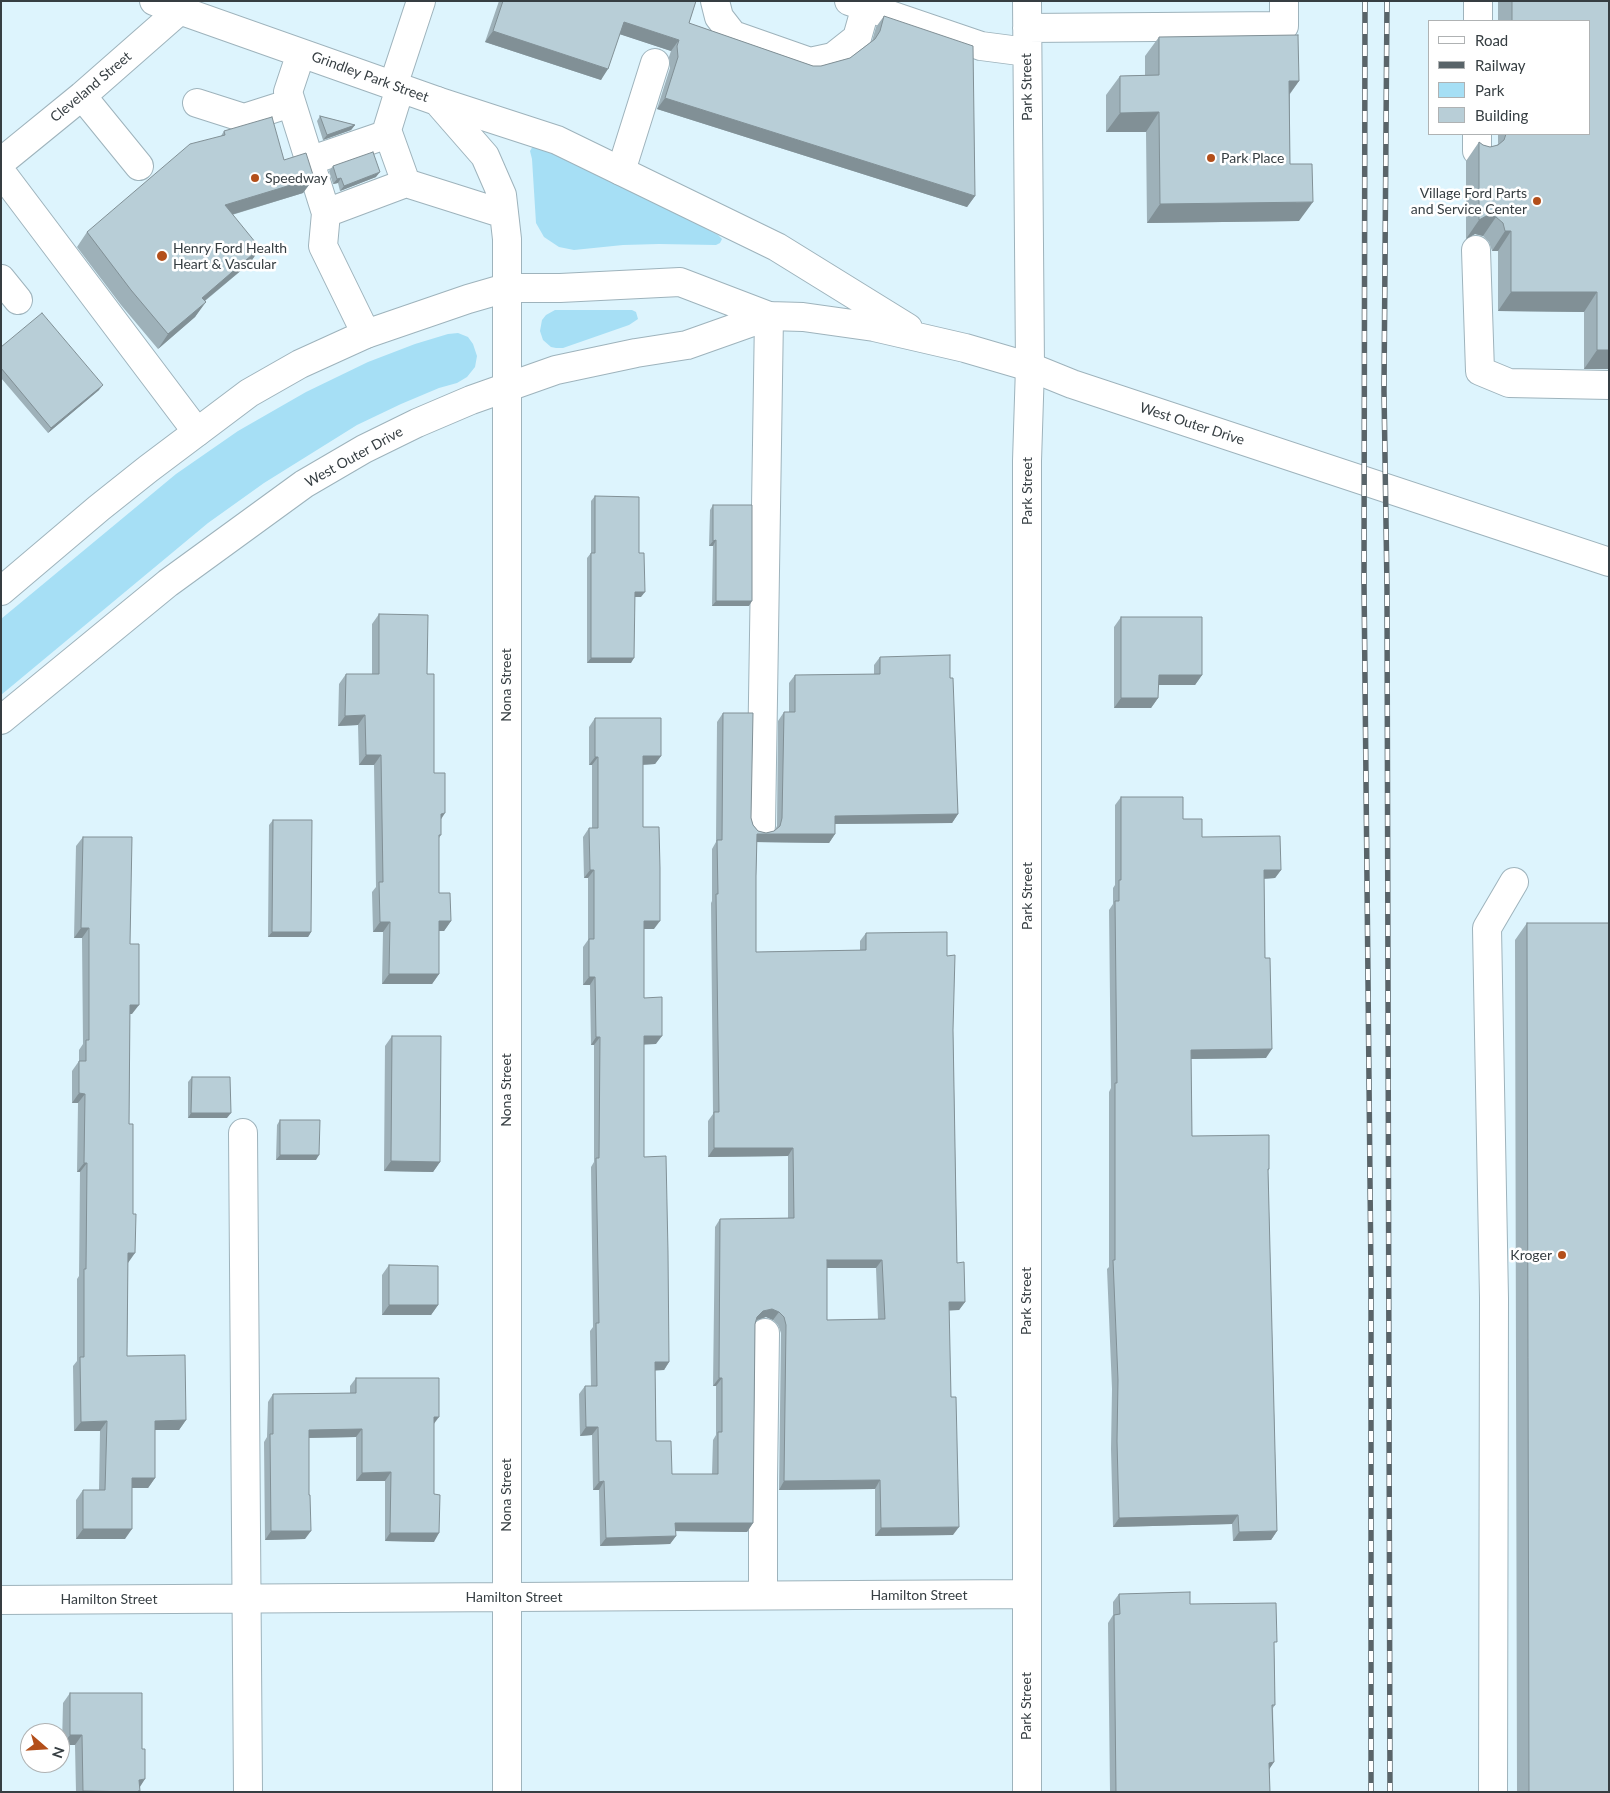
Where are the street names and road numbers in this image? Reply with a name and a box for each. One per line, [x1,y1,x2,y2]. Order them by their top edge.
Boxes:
street label: Cleveland Street [47,48,135,126]
street label: Grindley Park Street [309,48,431,106]
street label: Park Street [1018,53,1036,121]
street label: West Outer Drive [1138,399,1246,449]
street label: West Outer Drive [302,423,406,491]
street label: Park Street [1019,457,1035,525]
street label: Nona Street [498,648,514,722]
street label: Park Street [1019,862,1035,930]
street label: Nona Street [498,1053,514,1127]
street label: Park Street [1018,1267,1034,1335]
street label: Nona Street [498,1458,514,1532]
street label: Hamilton Street [871,1587,967,1603]
street label: Hamilton Street [466,1589,562,1605]
street label: Hamilton Street [61,1591,157,1607]
street label: Park Street [1018,1672,1034,1740]

